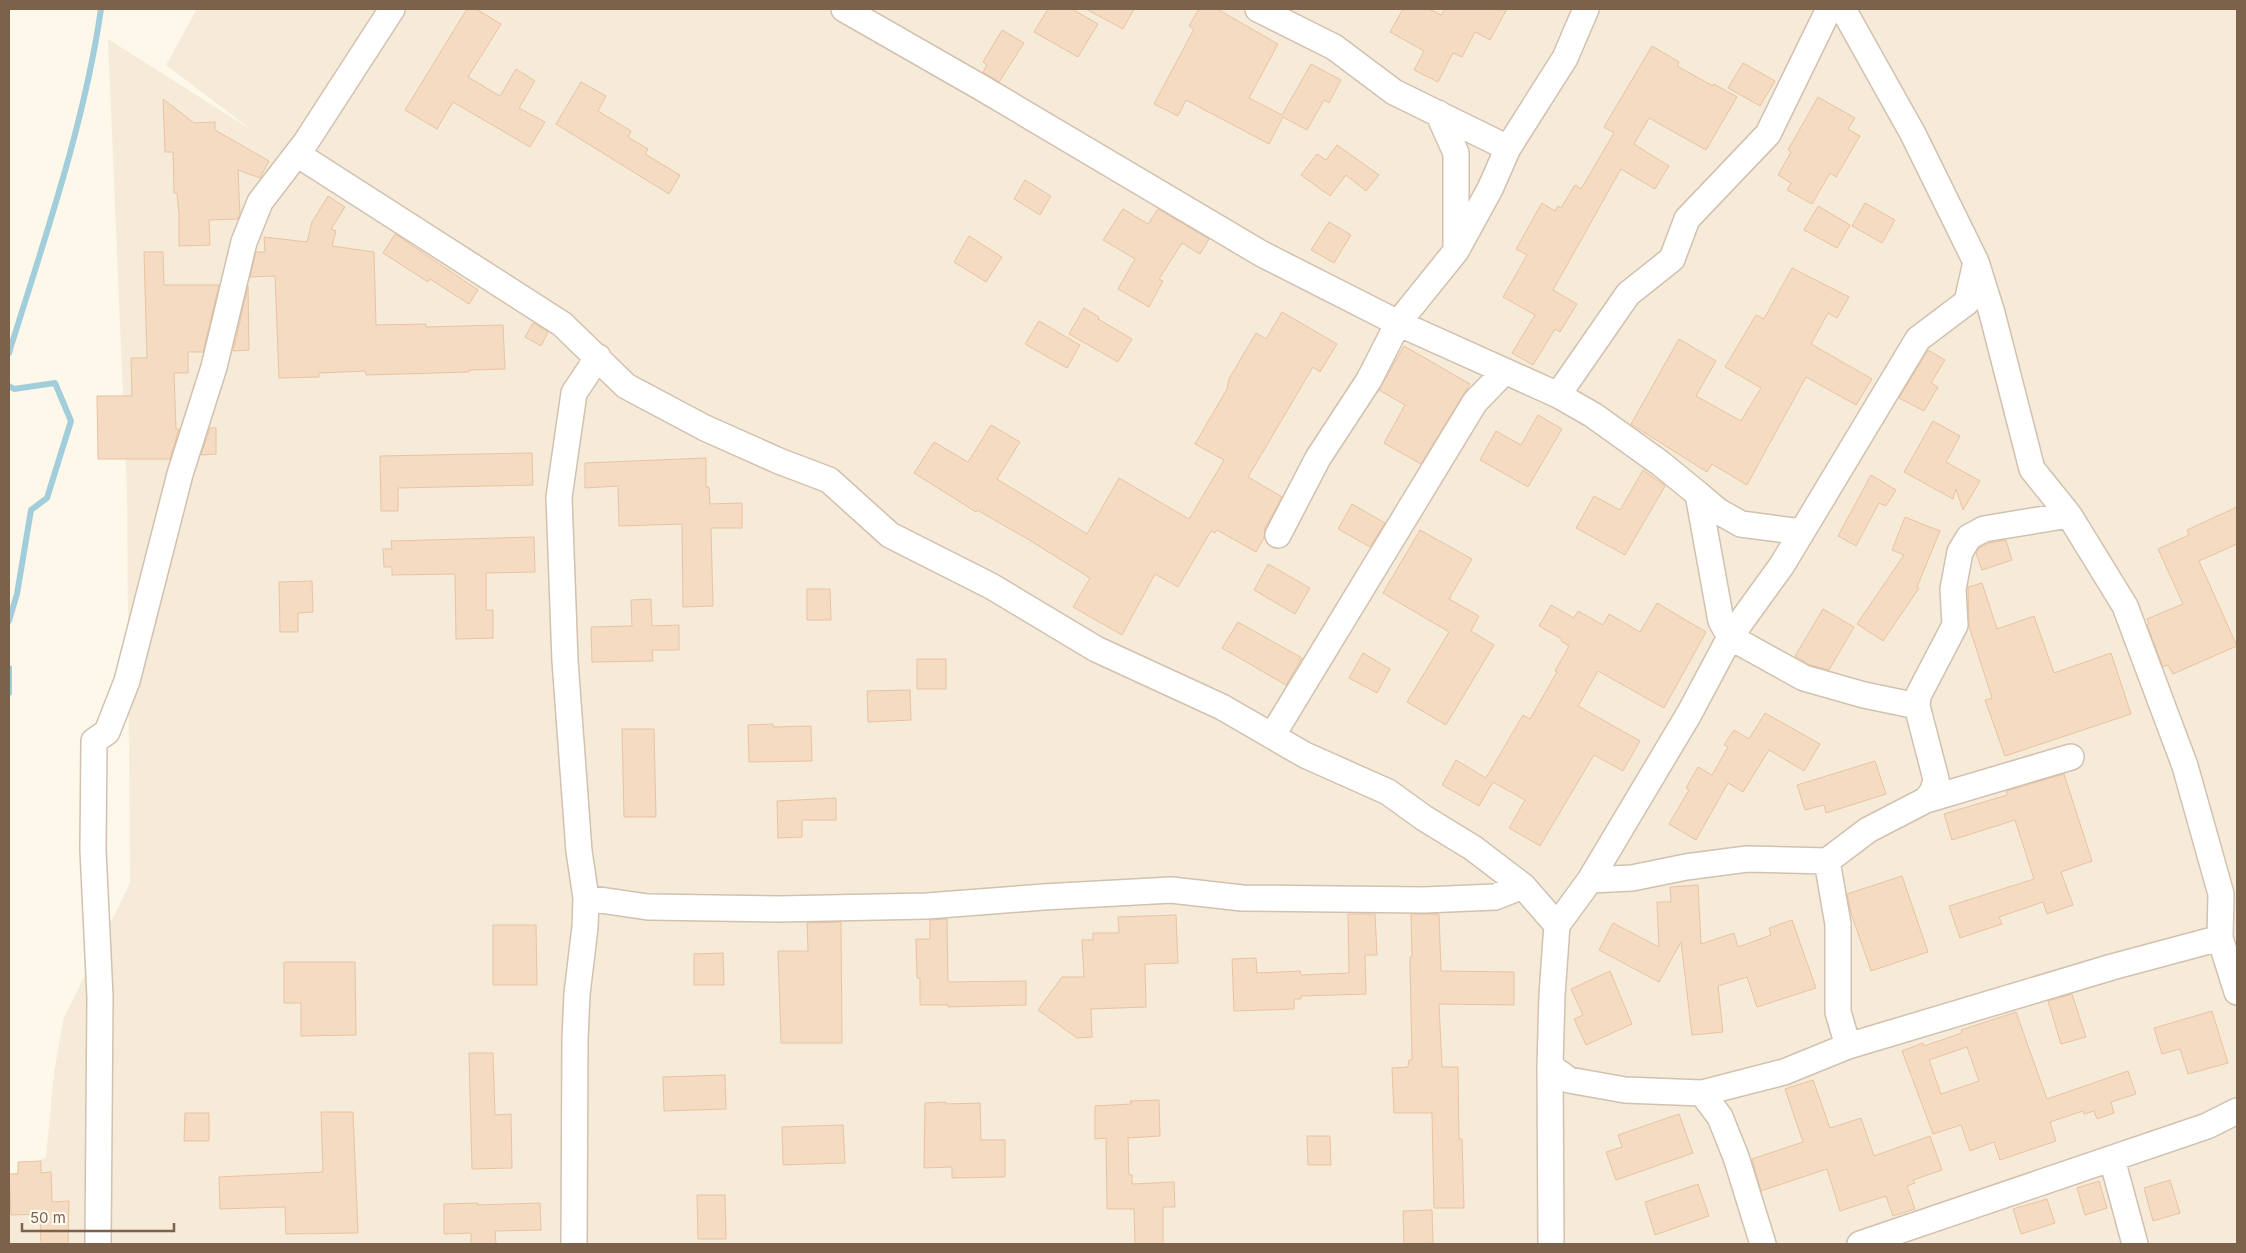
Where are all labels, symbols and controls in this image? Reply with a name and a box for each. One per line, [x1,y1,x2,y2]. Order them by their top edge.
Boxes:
scale bar [22,1200,175,1232]
text: 50 m [30,1208,66,1227]

